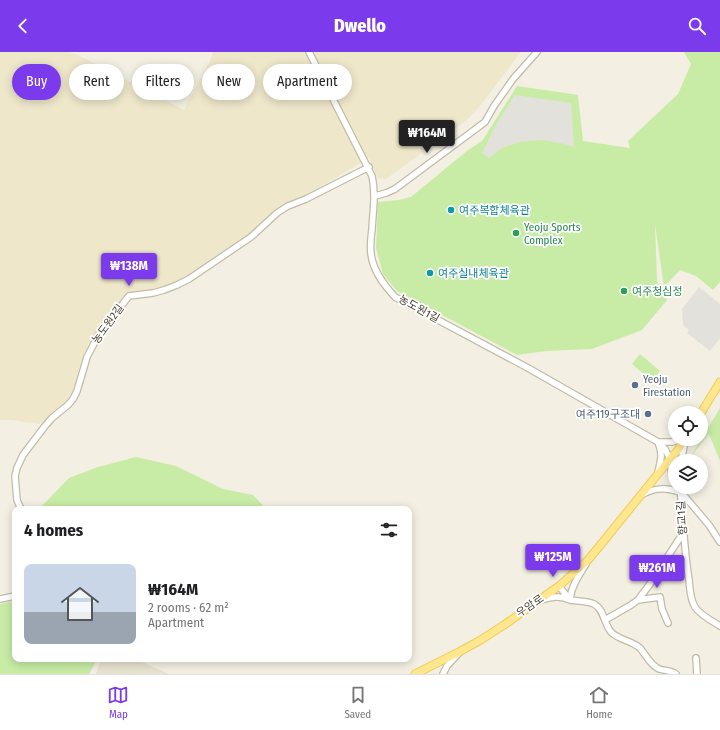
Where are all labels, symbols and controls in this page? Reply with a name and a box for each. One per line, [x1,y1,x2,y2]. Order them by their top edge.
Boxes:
icon: back [12,15,34,37]
text: Dwello [334,15,386,37]
icon: search [686,15,708,37]
chip: Buy [12,64,61,100]
chip: Rent [69,64,124,100]
chip: Filters [132,64,194,100]
chip: New [202,64,255,100]
chip: Apartment [263,64,352,100]
pin: ₩164M [399,120,455,154]
text: ₩164M [408,125,446,140]
place label: 여주복합체육관 [459,204,530,217]
marker: 여주복합체육관 [446,205,456,215]
place label: Yeoju Sports Complex [524,221,581,247]
marker: Yeoju Sports Complex [511,228,521,238]
pin: ₩138M [101,253,157,287]
text: ₩138M [110,258,148,273]
place label: 여주실내체육관 [438,267,509,280]
marker: 여주실내체육관 [425,268,435,278]
place label: 여주청심정 [632,285,683,298]
marker: 여주청심정 [619,286,629,296]
street label: 농도원1길 [396,292,442,326]
street label: 농도원2길 [89,302,127,346]
place label: Yeoju Firestation [643,373,691,399]
marker: Yeoju Firestation [630,380,640,390]
map controls [668,406,708,494]
button: locate [668,406,708,446]
place label: 여주119구조대 [576,408,640,421]
marker: 여주119구조대 [643,409,653,419]
button: layers [668,454,708,494]
street label: 향교1길 [674,500,690,536]
icon: filters [378,519,400,541]
text: 4 homes [24,520,83,541]
pin: ₩125M [525,544,581,578]
text: ₩125M [534,549,572,564]
pin: ₩261M [629,555,685,589]
text: ₩261M [638,560,676,575]
text: ₩164M [148,579,198,600]
icon: home [56,580,104,628]
street label: 우암로 [514,592,546,620]
text: 2 rooms · 62 m² [148,600,229,615]
text: Apartment [148,615,204,630]
tab: Map [107,684,129,721]
tab: Saved [344,684,371,721]
tab: Home [586,684,613,721]

